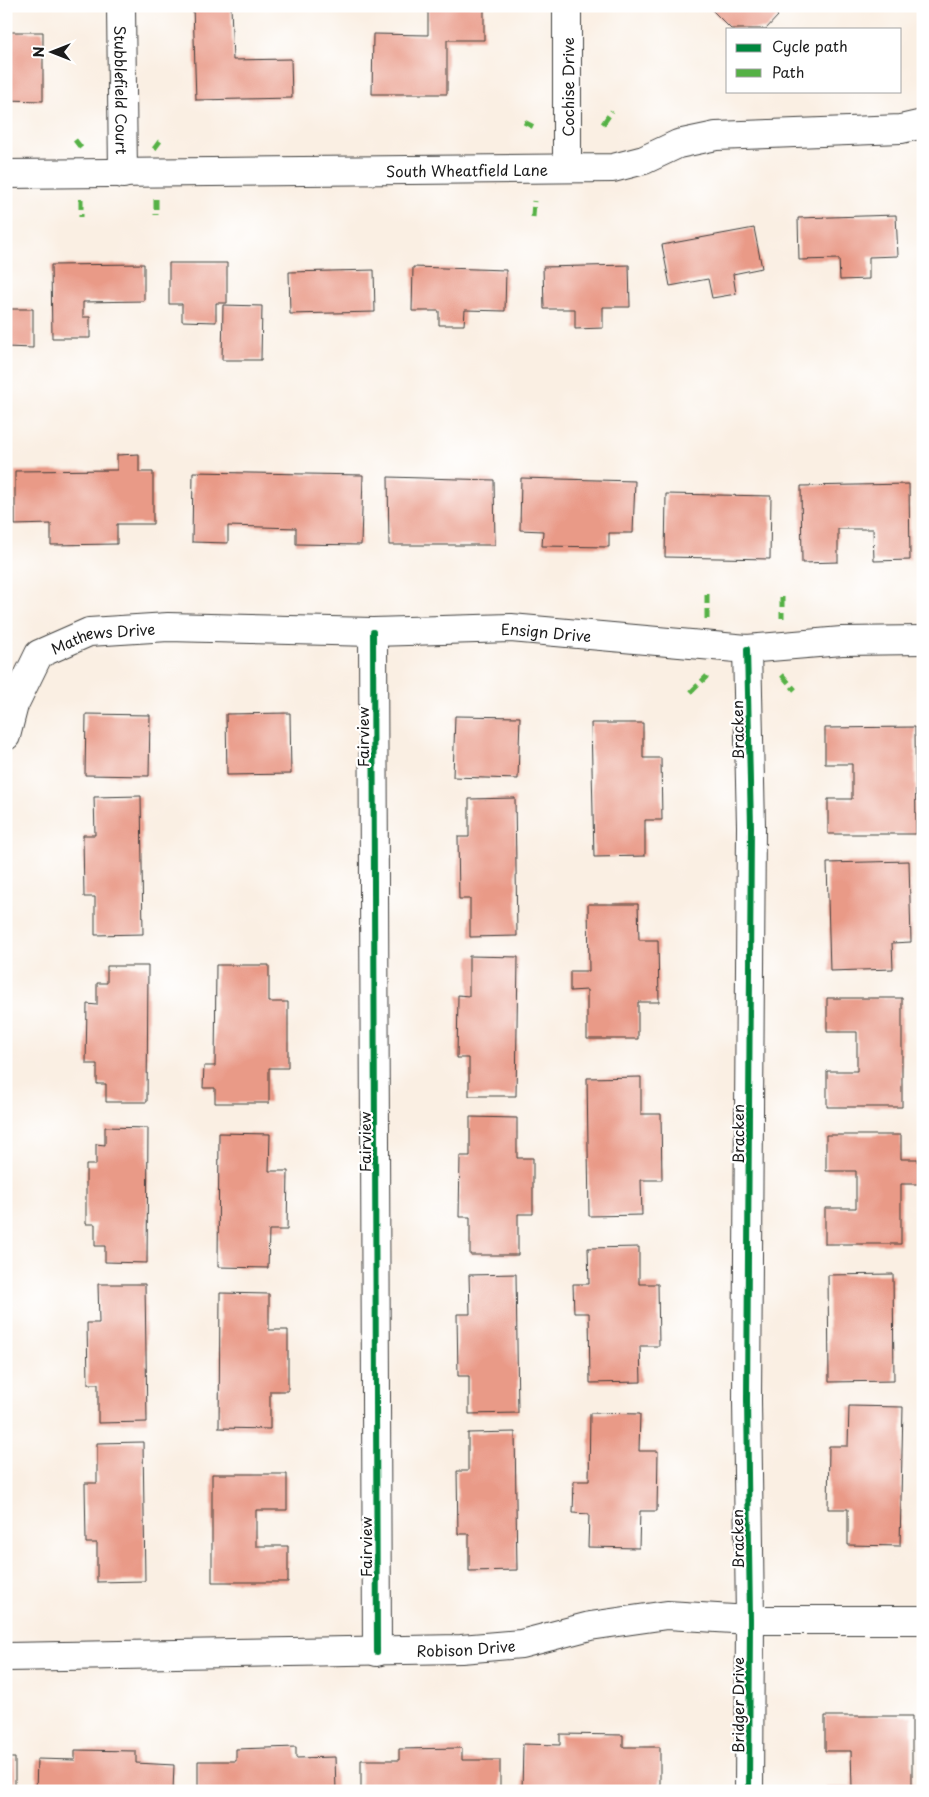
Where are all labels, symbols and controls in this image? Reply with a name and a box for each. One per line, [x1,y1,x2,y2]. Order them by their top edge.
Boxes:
street label: Stubblefield Court [110,25,134,155]
north arrow [28,28,78,78]
legend [726,28,902,92]
text: Cycle path [772,34,848,57]
street label: Cochise Drive [556,37,579,137]
text: N [28,46,49,58]
text: Path [772,60,804,83]
street label: South Wheatfield Lane [386,157,548,182]
street label: Mathews Drive [47,616,156,659]
street label: Ensign Drive [500,616,592,647]
street label: Bracken [725,700,749,760]
street label: Fairview [351,706,374,767]
street label: Bracken [726,1104,749,1164]
street label: Fairview [353,1111,376,1172]
street label: Bracken [725,1509,749,1569]
street label: Fairview [354,1516,377,1577]
street label: Robison Drive [416,1633,516,1661]
street label: Bridger Drive [726,1657,749,1753]

